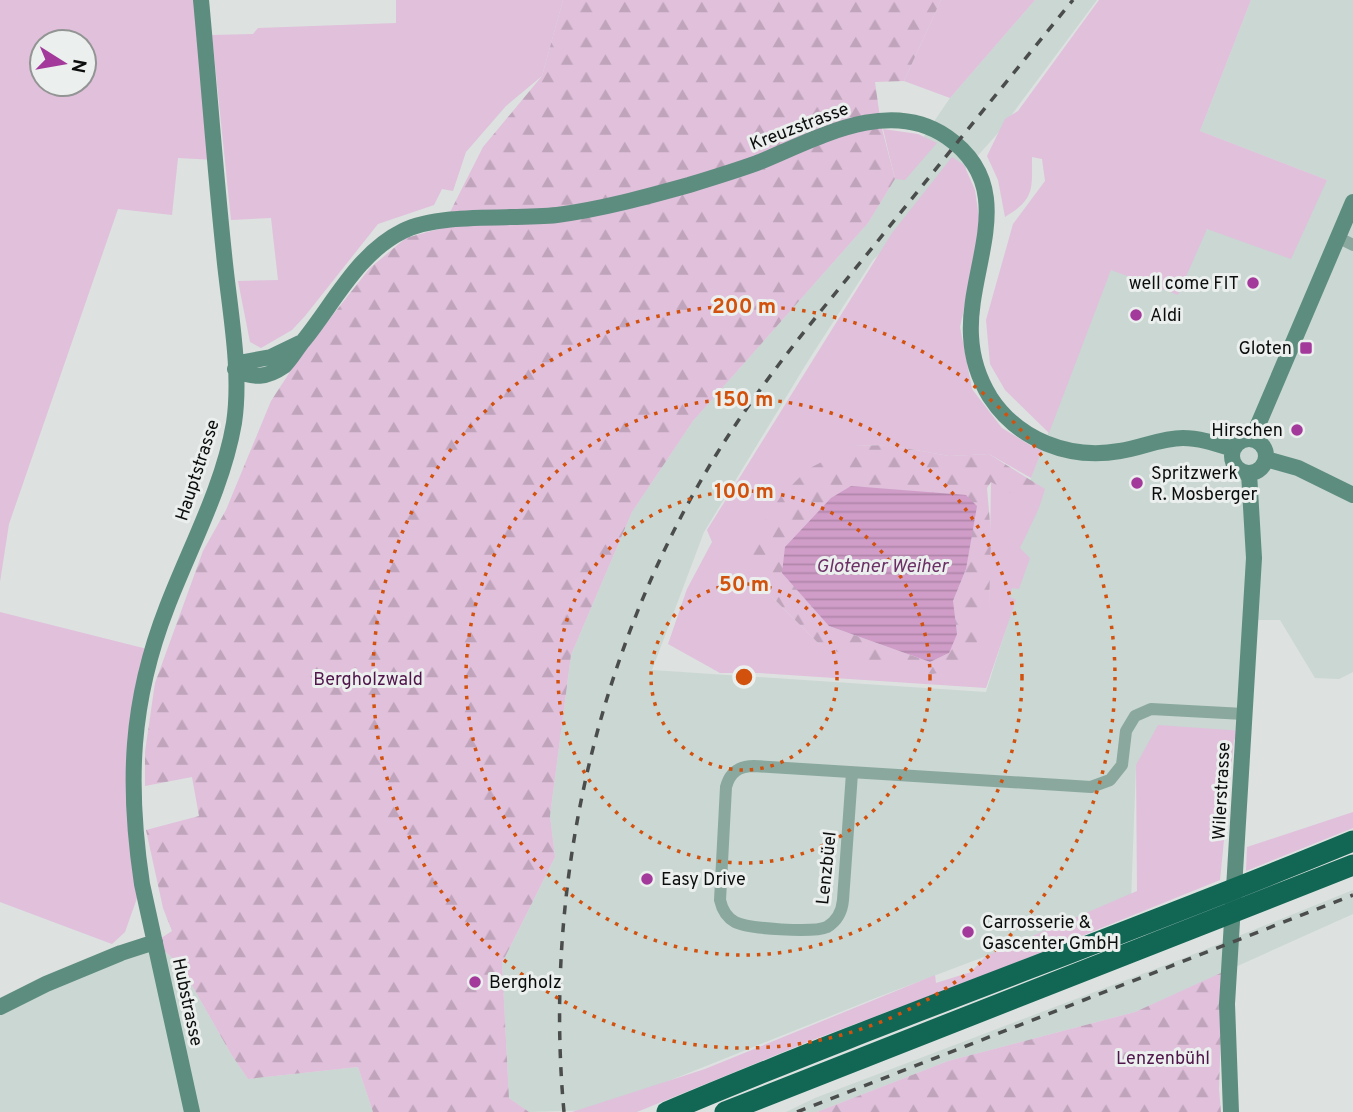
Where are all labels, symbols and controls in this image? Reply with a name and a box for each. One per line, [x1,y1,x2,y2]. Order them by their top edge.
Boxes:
north arrow [28,28,98,98]
text: N [65,57,91,75]
street label: Kreuzstrasse [747,98,852,157]
place label: well come FIT [1129,273,1239,296]
marker: well come FIT [1245,275,1261,291]
text: 200 m [712,294,776,321]
place label: Aldi [1150,305,1182,328]
marker: Aldi [1128,307,1144,323]
place label: Gloten [1238,338,1292,361]
marker: Gloten [1298,340,1314,356]
text: 150 m [715,387,773,414]
street label: Hauptstrasse [171,417,226,524]
place label: Hirschen [1211,420,1283,443]
marker: Hirschen [1289,422,1305,438]
place label: Spritzwerk R. Mosberger [1151,463,1258,507]
marker: Spritzwerk R. Mosberger [1129,475,1145,491]
text: 100 m [714,479,774,506]
water label: Glotener Weiher [816,555,950,579]
text: 50 m [719,572,769,599]
centre of rings [732,665,756,689]
park label: Bergholzwald [313,669,423,692]
street label: Wilerstrasse [1208,742,1237,841]
street label: Lenzbüel [812,830,843,906]
place label: Easy Drive [661,869,746,892]
marker: Easy Drive [639,871,655,887]
place label: Carrosserie & Gascenter GmbH [982,912,1119,956]
marker: Carrosserie & Gascenter GmbH [960,924,976,940]
street label: Hubstrasse [166,956,207,1048]
place label: Bergholz [489,972,562,995]
marker: Bergholz [467,974,483,990]
park label: Lenzenbühl [1116,1048,1210,1071]

